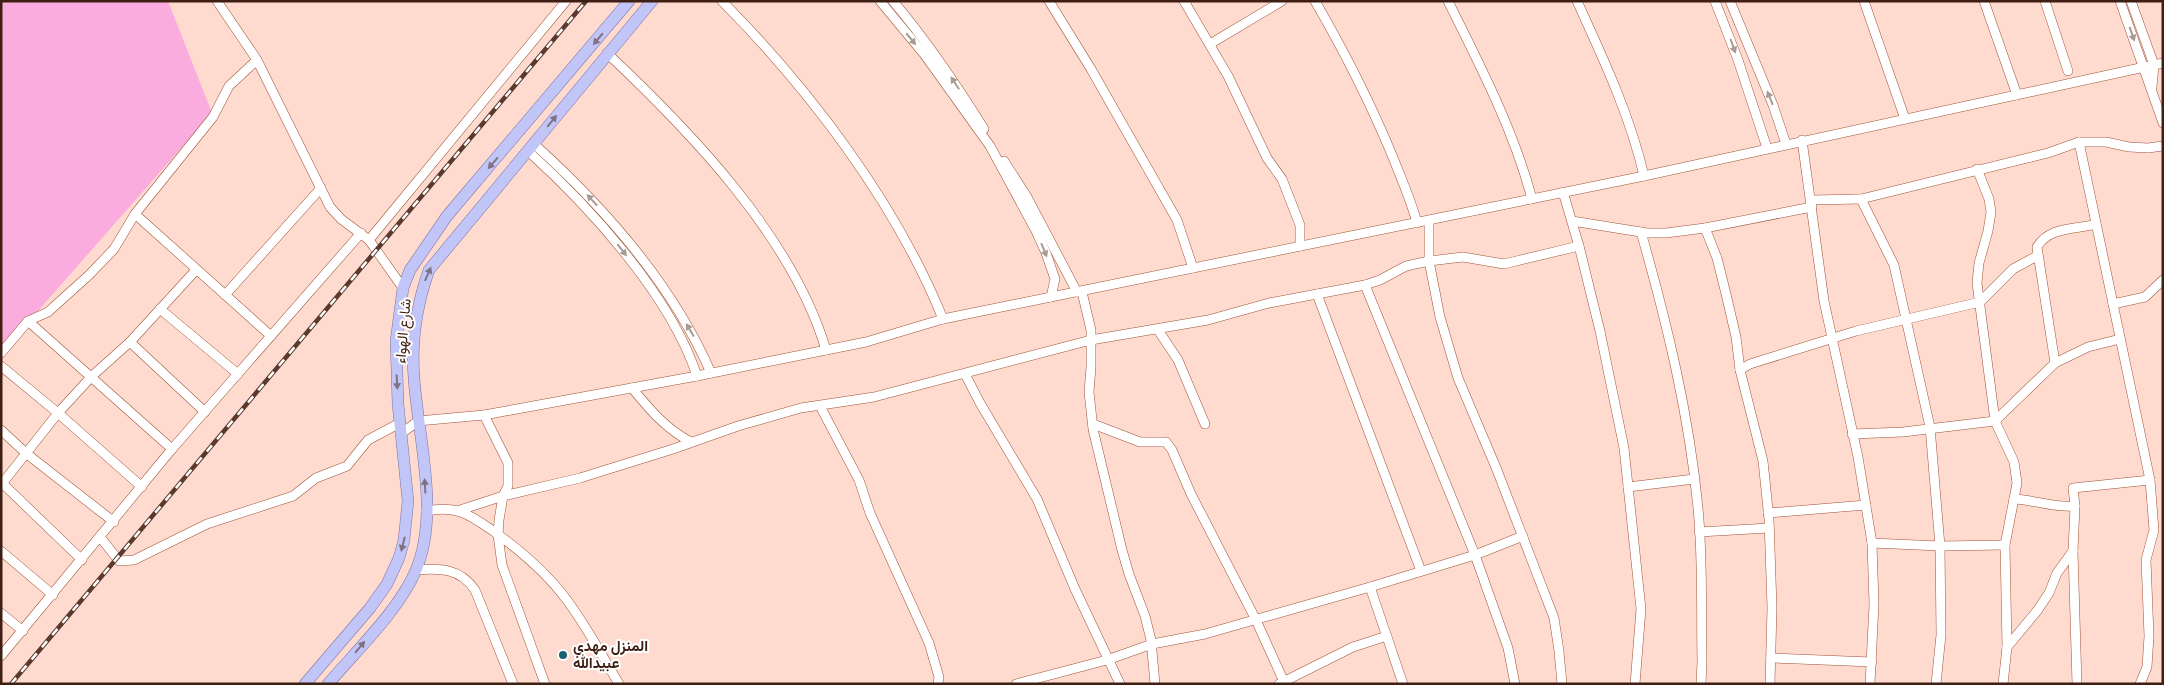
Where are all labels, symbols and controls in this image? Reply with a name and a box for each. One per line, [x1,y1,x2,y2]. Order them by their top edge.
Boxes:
one-way arrow [2128,27,2136,42]
one-way arrow [906,32,917,45]
one-way arrow [593,33,604,45]
one-way arrow [1730,39,1737,54]
one-way arrow [951,77,960,90]
one-way arrow [1766,91,1774,105]
one-way arrow [547,115,558,128]
one-way arrow [488,157,499,170]
one-way arrow [586,194,598,206]
one-way arrow [616,243,627,256]
one-way arrow [1040,243,1048,258]
one-way arrow [425,267,433,281]
street label: شارع الهواء [391,298,417,364]
one-way arrow [685,323,694,336]
one-way arrow [394,375,402,391]
one-way arrow [421,478,429,494]
one-way arrow [399,536,407,551]
place label: المنزل مهدي عبيدالله [573,637,648,672]
one-way arrow [354,641,366,653]
marker: المنزل مهدي عبيدالله [557,649,569,661]

